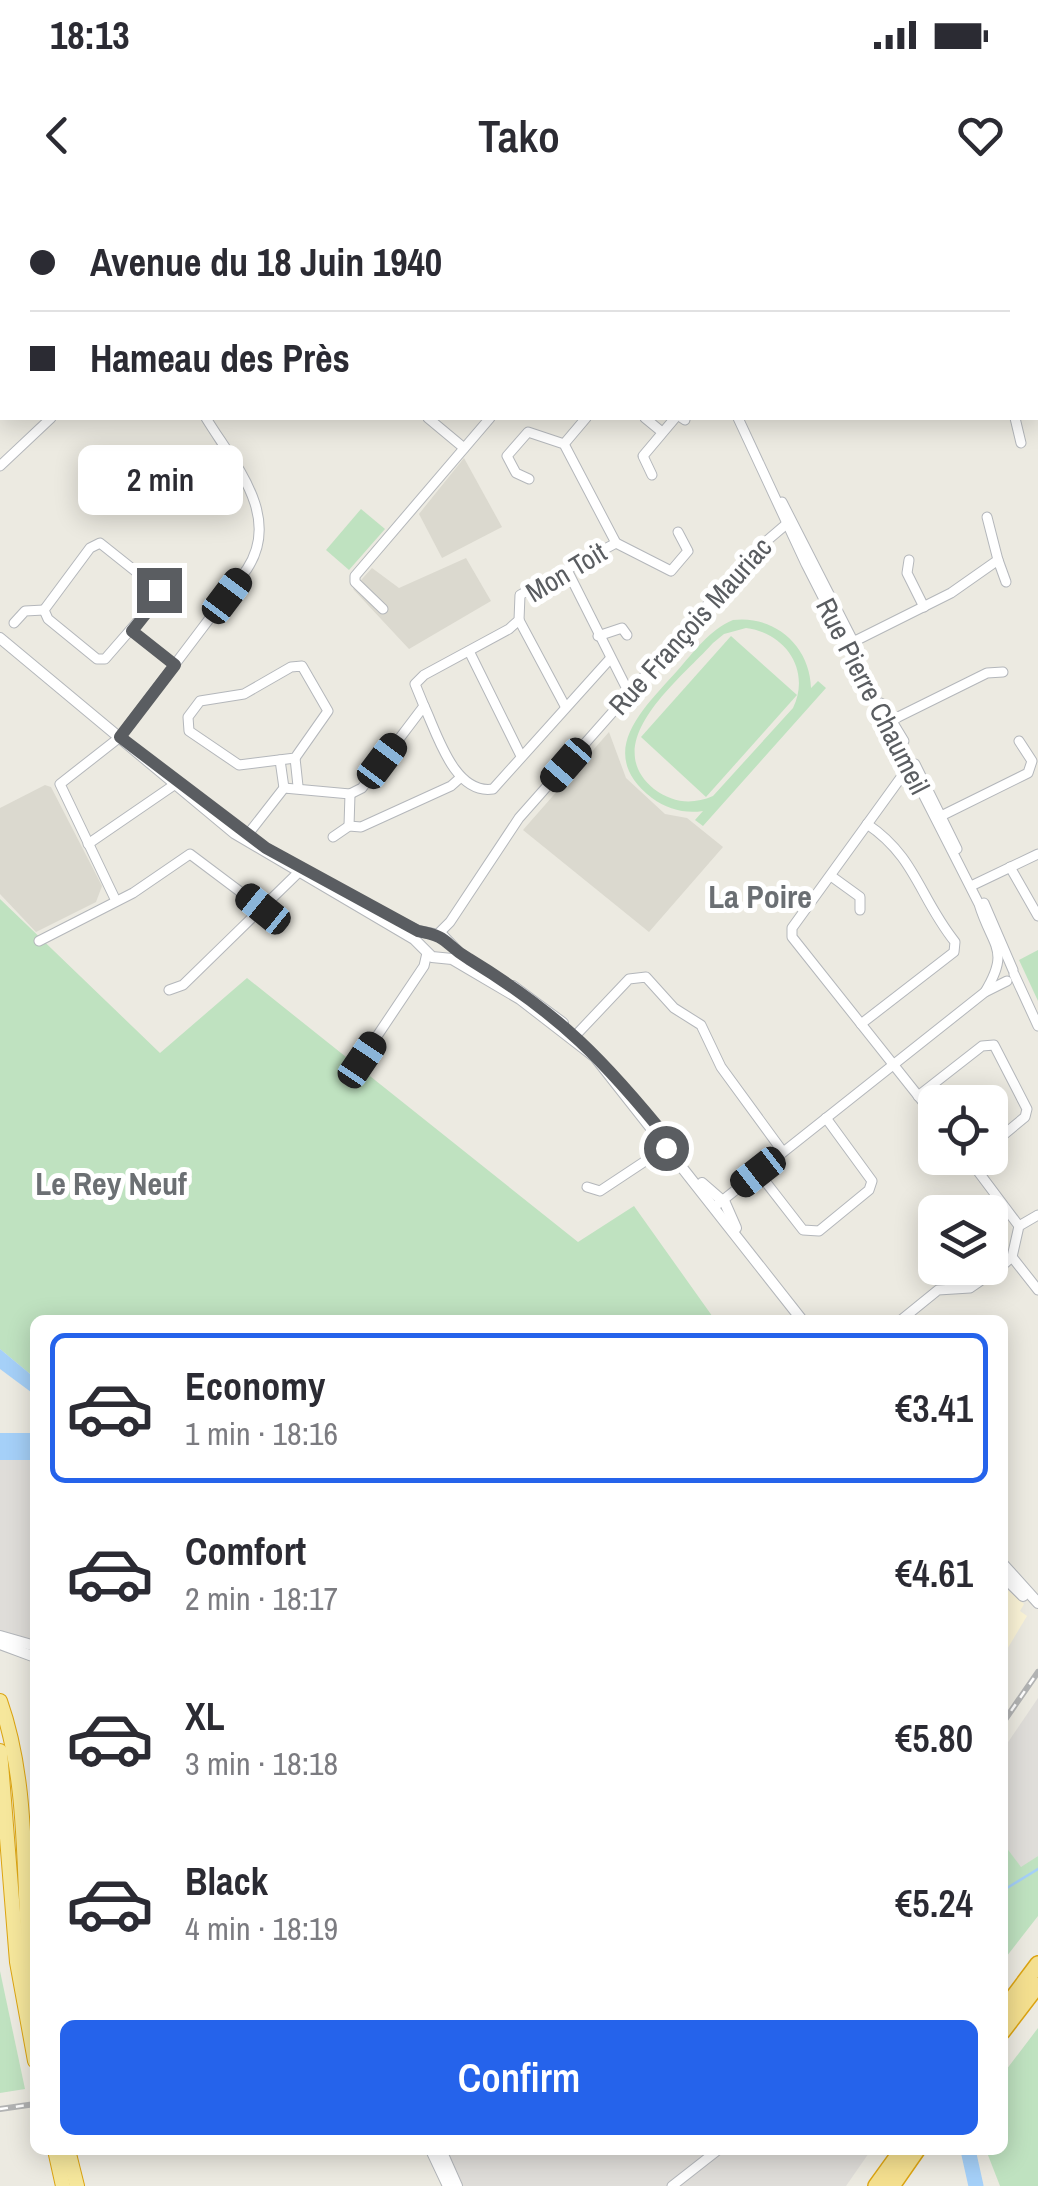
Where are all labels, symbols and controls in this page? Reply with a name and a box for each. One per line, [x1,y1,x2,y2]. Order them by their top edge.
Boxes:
text: 18:13 [50,10,130,61]
text: Tako [478,105,560,166]
icon: back [30,108,85,163]
icon: heart [953,108,1008,163]
text: Avenue du 18 Juin 1940 [90,237,442,288]
text: Hameau des Près [90,333,350,384]
callout: 2 min [76,445,242,515]
text: 2 min [127,458,194,501]
street label: Rue François Mauriac [600,529,780,723]
street label: Mon Toit [519,533,613,611]
car [197,563,257,629]
route end [137,568,182,613]
street label: Rue Pierre Chaumeil [807,591,939,801]
car [352,728,412,794]
car [535,733,597,797]
district label: La Poire [708,875,812,918]
car [230,878,296,940]
car [333,1027,391,1093]
map controls [918,1085,1008,1285]
button: locate [918,1085,1008,1175]
route start [644,1126,689,1171]
car [725,1142,791,1202]
district label: Le Rey Neuf [35,1162,187,1205]
button: layers [918,1195,1008,1285]
text: Economy [185,1361,325,1412]
icon: car [65,1363,155,1453]
text: €3.41 [895,1383,973,1434]
text: 1 min · 18:16 [185,1412,338,1455]
text: Comfort [185,1526,306,1577]
icon: car [65,1528,155,1618]
text: €4.61 [895,1548,973,1599]
text: 2 min · 18:17 [185,1577,338,1620]
text: XL [185,1691,225,1742]
icon: car [65,1693,155,1783]
text: €5.80 [895,1713,973,1764]
text: 3 min · 18:18 [185,1742,338,1785]
text: Black [185,1856,268,1907]
icon: car [65,1858,155,1948]
text: €5.24 [895,1878,973,1929]
text: 4 min · 18:19 [185,1907,338,1950]
button: Confirm [60,2020,978,2135]

